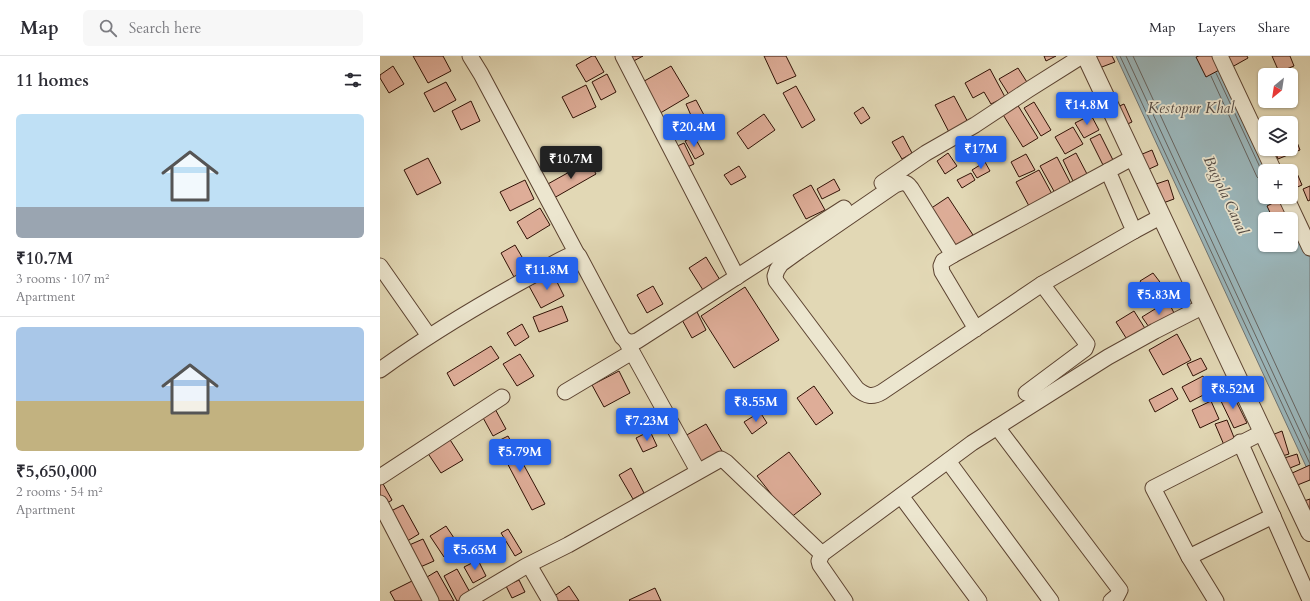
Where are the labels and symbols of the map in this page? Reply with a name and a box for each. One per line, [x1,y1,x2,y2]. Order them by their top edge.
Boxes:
north arrow [1258,68,1298,108]
pin: ₹14.8M [1054,92,1120,126]
water label: Kestopur Khal [1148,98,1235,118]
pin: ₹20.4M [661,114,727,148]
pin: ₹17M [957,136,1005,170]
pin: ₹10.7M [538,146,604,180]
water label: Bagjola Canal [1199,152,1253,238]
pin: ₹11.8M [514,257,580,291]
pin: ₹5.83M [1126,282,1192,316]
pin: ₹8.52M [1200,376,1266,410]
pin: ₹8.55M [723,389,789,423]
pin: ₹7.23M [614,408,680,442]
pin: ₹5.79M [487,439,553,473]
pin: ₹5.65M [442,537,508,571]

